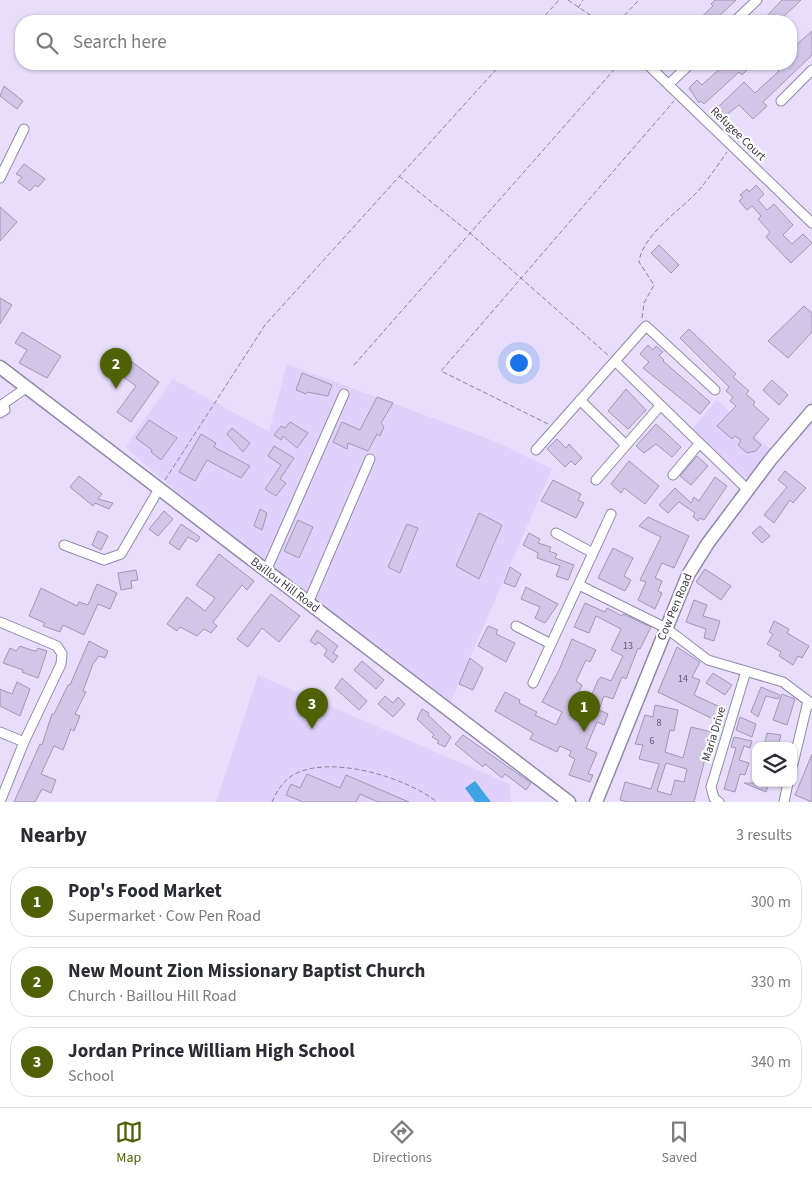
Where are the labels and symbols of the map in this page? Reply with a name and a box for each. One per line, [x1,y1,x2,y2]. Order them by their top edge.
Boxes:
street label: Refugee Court [707,103,769,165]
pin: 2 [100,348,132,389]
your location [506,350,532,376]
street label: Baillou Hill Road [247,553,323,617]
street label: Cow Pen Road [653,571,697,643]
house number: 13 [623,639,633,653]
house number: 14 [678,672,688,686]
pin: 3 [296,688,328,729]
pin: 1 [568,691,600,732]
street label: Maria Drive [698,705,730,763]
house number: 8 [657,716,662,730]
house number: 6 [650,734,655,748]

